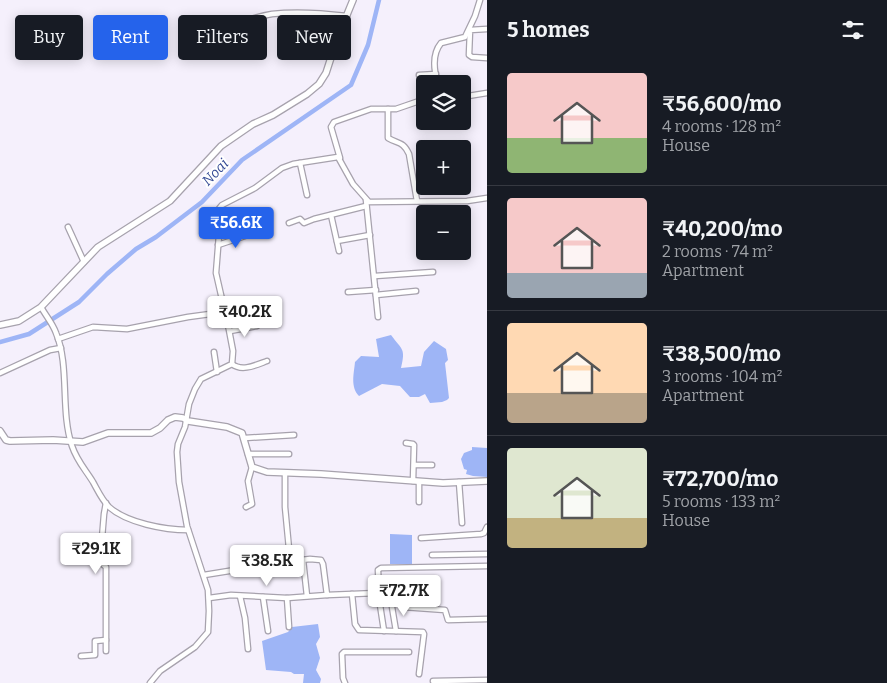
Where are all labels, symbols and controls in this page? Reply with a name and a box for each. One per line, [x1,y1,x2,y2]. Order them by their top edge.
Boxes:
chip: Buy [15,15,83,60]
chip: Rent [93,15,168,60]
chip: Filters [178,15,267,60]
chip: New [277,15,351,60]
icon: filters [839,16,867,44]
text: 5 homes [507,17,590,43]
map controls [416,75,471,260]
button: layers [416,75,471,130]
text: ₹56,600/mo [662,91,781,117]
icon: home [547,93,607,153]
text: 4 rooms · 128 m² [662,117,781,136]
text: House [662,136,710,155]
button: + [416,140,471,195]
water label: Noai [199,155,232,189]
button: − [416,205,471,260]
pin: ₹56.6K [195,206,277,249]
text: ₹56.6K [210,213,262,232]
text: ₹40,200/mo [662,216,783,242]
icon: home [547,218,607,278]
text: 2 rooms · 74 m² [662,242,773,261]
text: Apartment [662,261,744,280]
pin: ₹40.2K [204,296,286,338]
text: ₹40.2K [218,302,272,321]
text: ₹38,500/mo [662,341,781,367]
icon: home [547,343,607,403]
text: 3 rooms · 104 m² [662,367,782,386]
text: Apartment [662,386,744,405]
text: ₹72,700/mo [662,466,778,492]
icon: home [547,468,607,528]
text: 5 rooms · 133 m² [662,492,780,511]
text: House [662,511,710,530]
pin: ₹29.1K [55,532,137,575]
text: ₹29.1K [71,539,121,558]
pin: ₹38.5K [226,544,308,587]
text: ₹38.5K [241,551,293,570]
pin: ₹72.7K [363,574,445,617]
text: ₹72.7K [379,581,429,600]

